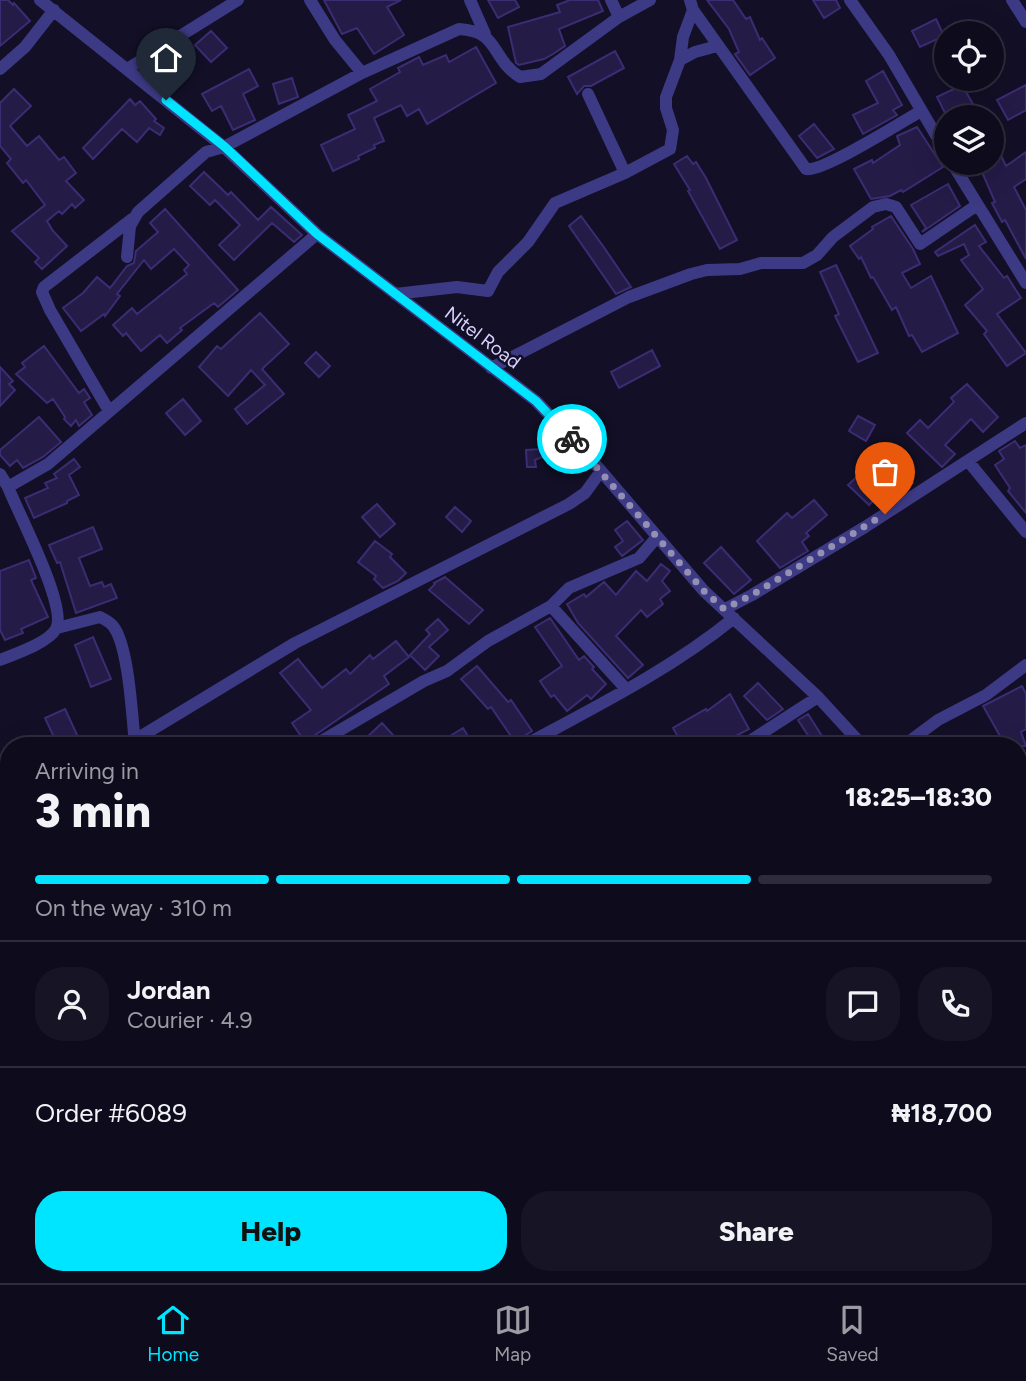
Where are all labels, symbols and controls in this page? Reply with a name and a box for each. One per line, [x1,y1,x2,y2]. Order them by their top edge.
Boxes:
map controls [934,21,1004,175]
button: locate [934,21,1004,91]
pin [136,28,196,100]
icon: home [147,39,185,77]
button: layers [934,105,1004,175]
street label: Nitel Road [440,301,525,373]
courier [537,404,607,474]
icon: bike [553,420,591,458]
pin [855,442,915,514]
icon: bag [866,453,904,491]
text: Arriving in [35,757,139,785]
text: 18:25–18:30 [845,781,992,813]
text: 3 min [35,783,151,839]
text: On the way · 310 m [35,894,232,922]
button: person [35,967,109,1041]
button: chat [826,967,900,1041]
button: phone [918,967,992,1041]
text: Jordan [127,974,210,1006]
text: Courier · 4.9 [127,1006,253,1034]
text: Order #6089 [35,1097,187,1129]
text: ₦18,700 [892,1097,992,1129]
button: Help [35,1191,507,1271]
button: Share [521,1191,992,1271]
tab: Home [147,1301,199,1366]
tab: Map [494,1301,532,1366]
tab: Saved [826,1301,879,1366]

